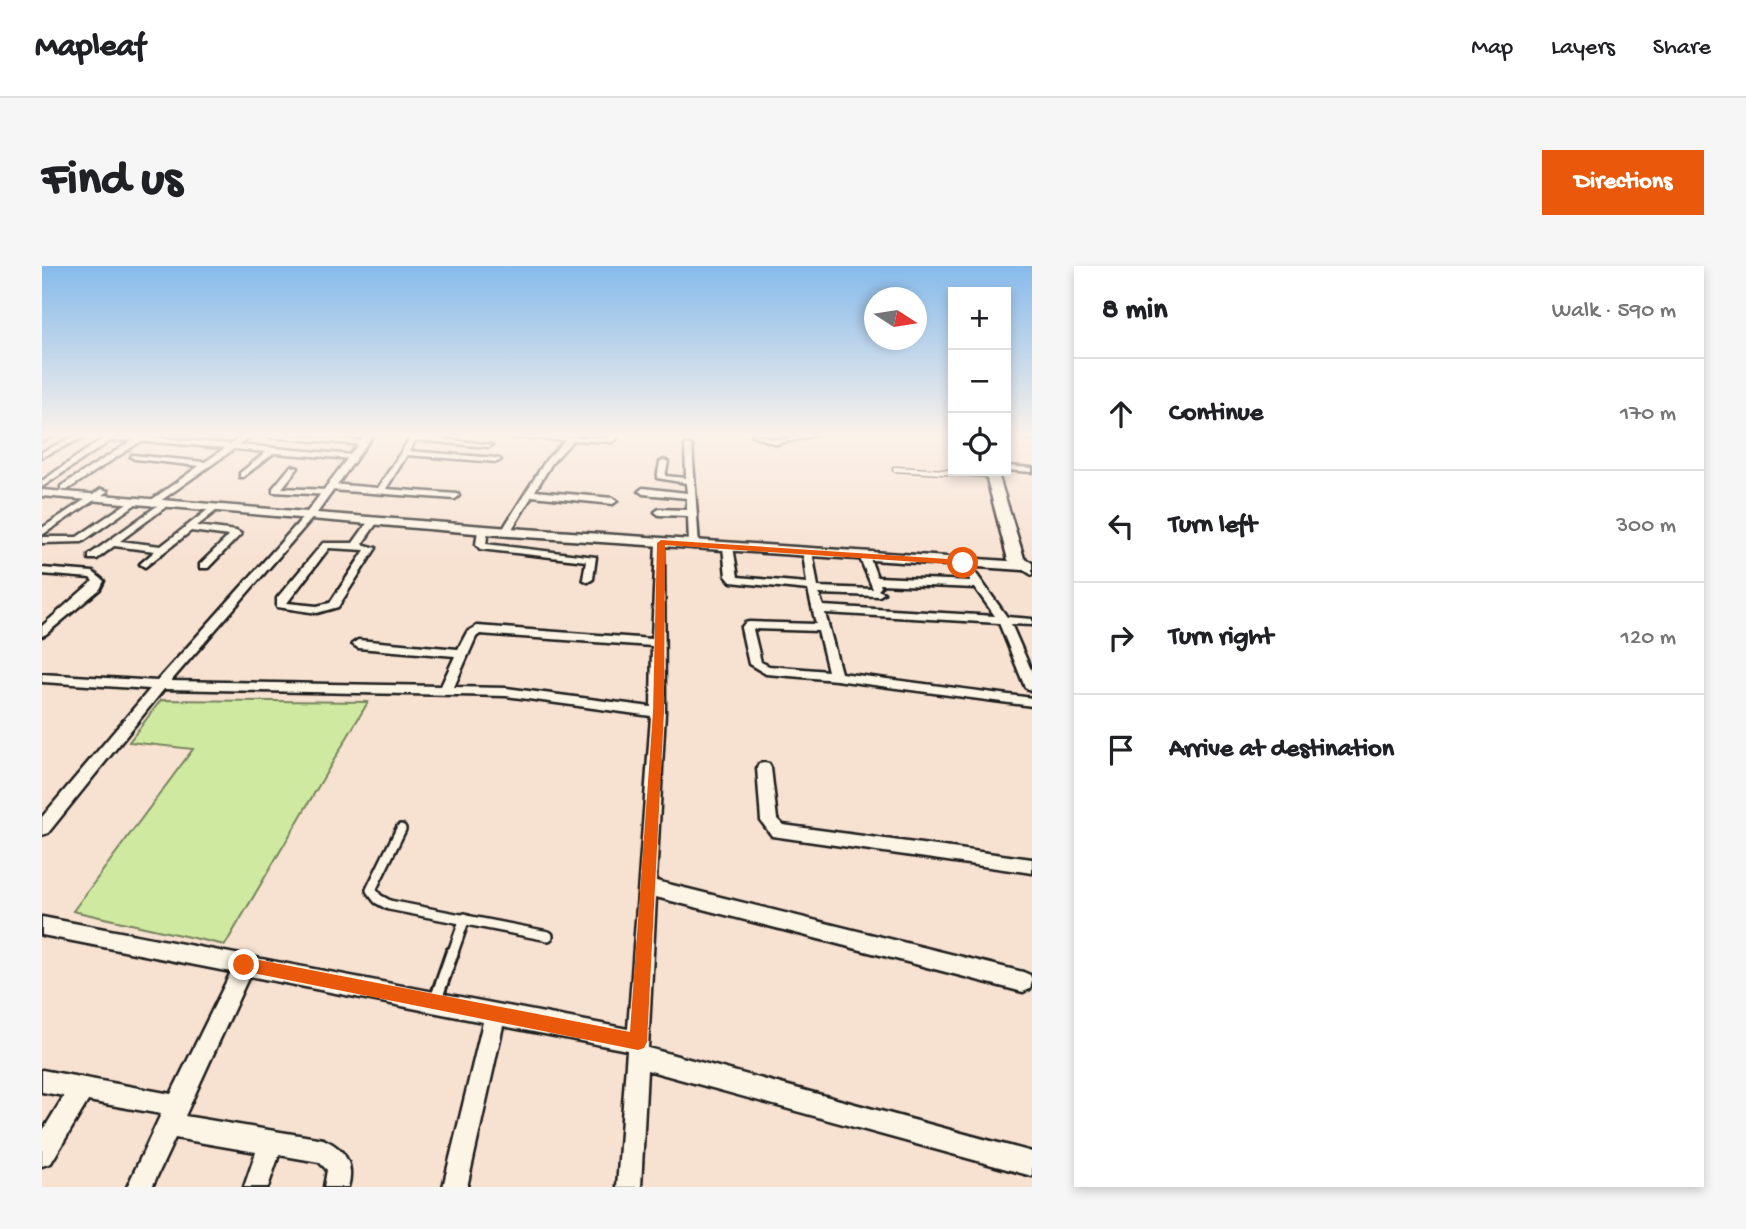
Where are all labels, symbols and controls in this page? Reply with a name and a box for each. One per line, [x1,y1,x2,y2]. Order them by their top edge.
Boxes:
text: Mapleaf [35,29,145,67]
text: Map [1471,34,1513,63]
text: Layers [1551,34,1615,63]
text: Share [1653,34,1711,63]
button: Directions [1542,150,1704,215]
text: Find us [42,153,182,211]
north arrow [864,287,927,350]
map controls [948,287,1011,476]
button: + [948,287,1011,350]
text: 8 min [1102,294,1168,329]
text: Walk · 590 m [1552,298,1676,325]
button: − [948,350,1011,413]
icon: ahead [1102,395,1140,433]
text: Continue [1169,399,1263,430]
text: 170 m [1620,401,1676,428]
button: locate [948,413,1011,476]
icon: left [1102,507,1140,545]
text: Turn left [1169,511,1257,542]
text: 300 m [1616,513,1676,540]
route start [947,547,978,578]
icon: right [1102,619,1140,657]
text: Turn right [1169,623,1273,654]
text: 120 m [1621,625,1676,652]
icon: arrive [1102,731,1140,769]
text: Arrive at destination [1169,735,1394,766]
route end [228,949,259,980]

